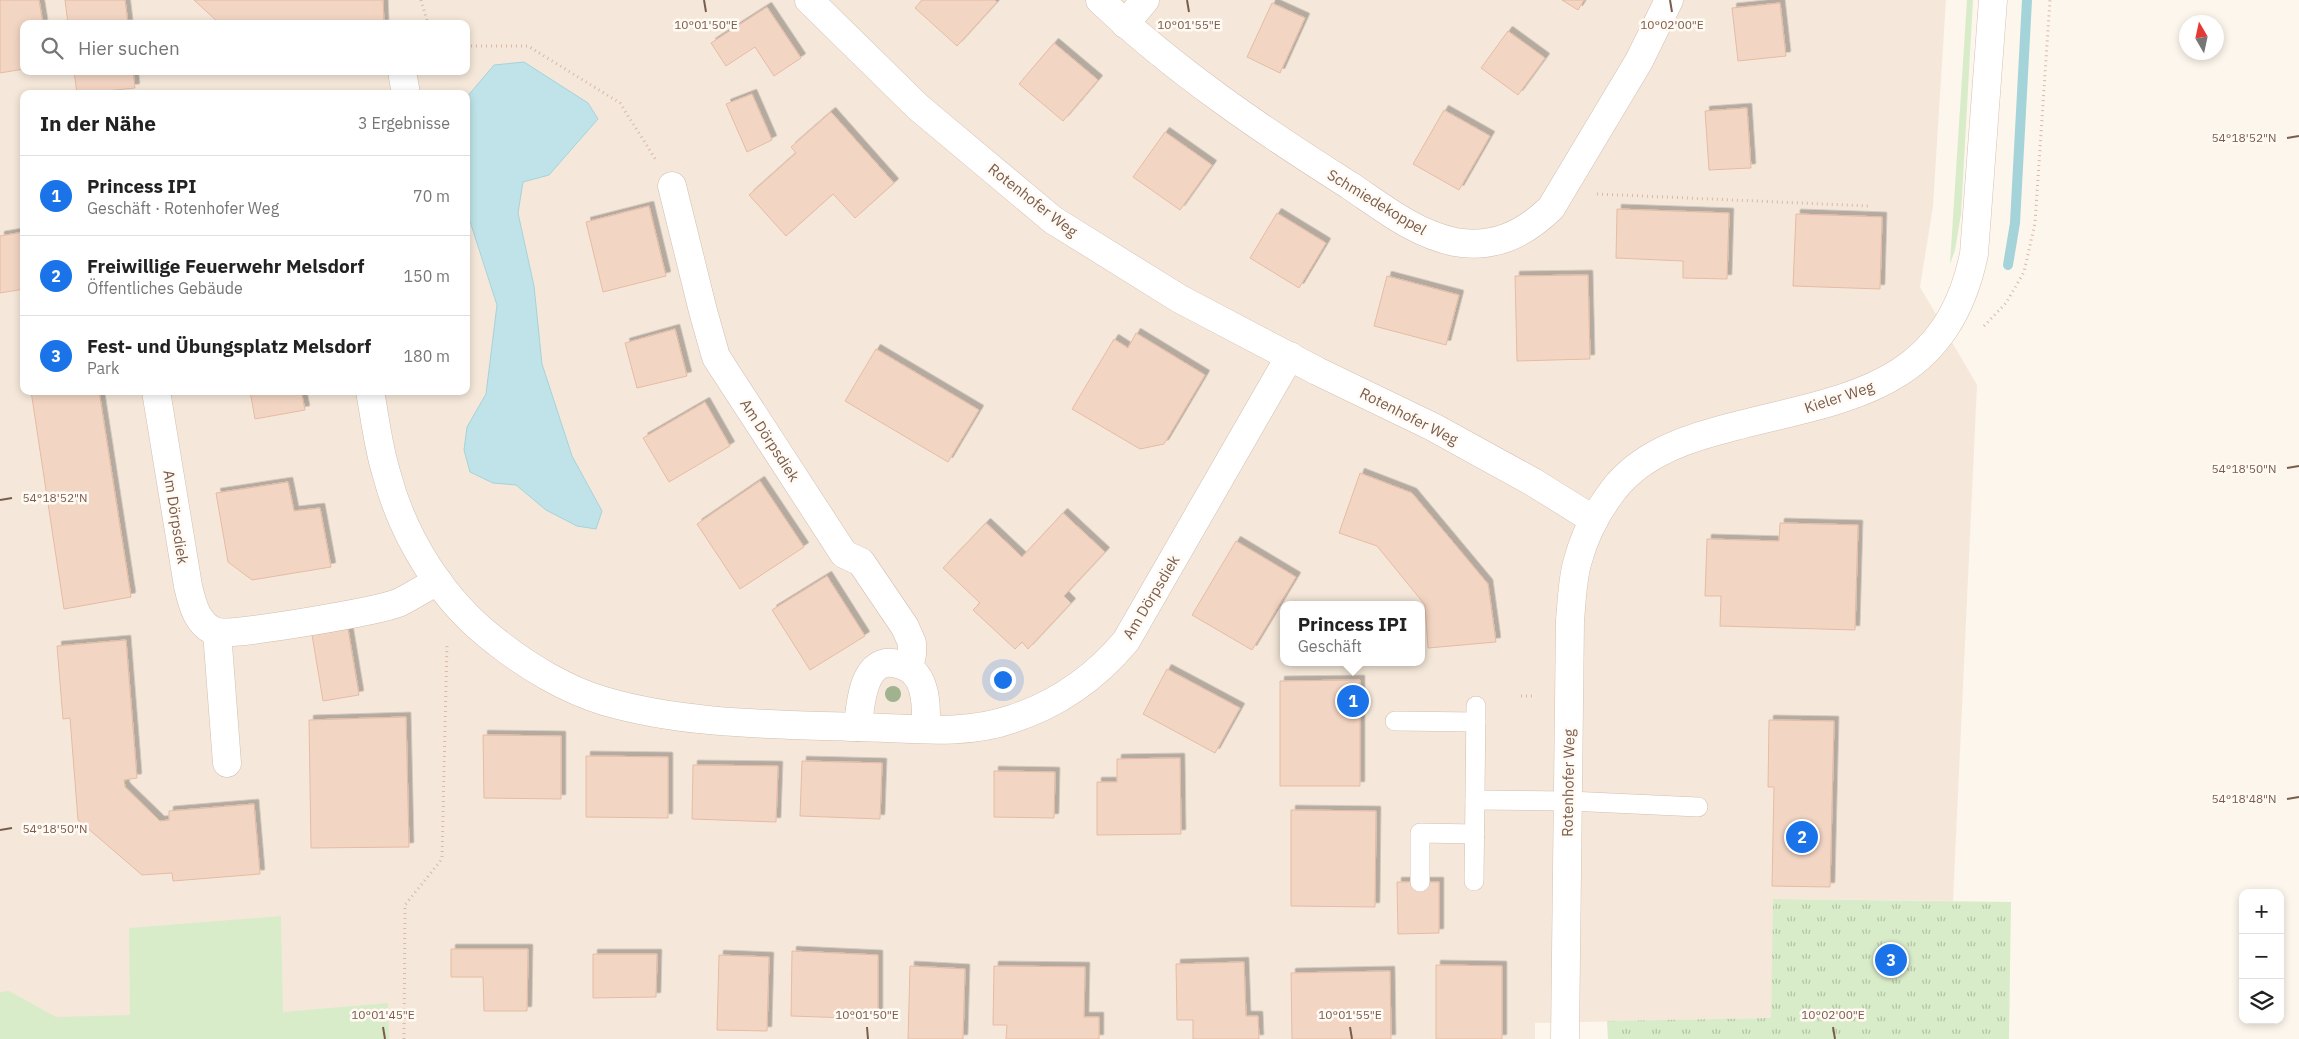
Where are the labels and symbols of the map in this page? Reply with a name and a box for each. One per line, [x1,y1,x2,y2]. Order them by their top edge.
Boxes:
north arrow [2179,15,2224,60]
text: 10°01'50"E [674,17,738,32]
text: 10°01'55"E [1157,17,1221,32]
text: 10°02'00"E [1640,17,1704,32]
text: 54°18'52"N [2211,130,2277,145]
street label: Rotenhofer Weg [985,159,1081,241]
street label: Schmiedekoppel [1324,165,1430,239]
street label: Kieler Weg [1802,377,1876,417]
street label: Rotenhofer Weg [1357,383,1461,449]
street label: Am Dörpsdiek [736,395,804,485]
text: 54°18'50"N [2211,461,2277,476]
street label: Am Dörpsdiek [159,469,193,565]
text: 54°18'52"N [22,490,88,505]
street label: Am Dörpsdiek [1118,551,1184,643]
your location [990,667,1016,693]
pin: 1 [1337,682,1369,720]
street label: Rotenhofer Weg [1558,729,1578,837]
text: 54°18'48"N [2211,791,2277,806]
pin: 2 [1786,818,1818,856]
text: 54°18'50"N [22,821,88,836]
pin: 3 [1875,941,1907,979]
text: 10°01'45"E [351,1007,415,1022]
text: 10°01'50"E [835,1007,899,1022]
text: 10°01'55"E [1318,1007,1382,1022]
text: 10°02'00"E [1801,1007,1865,1022]

